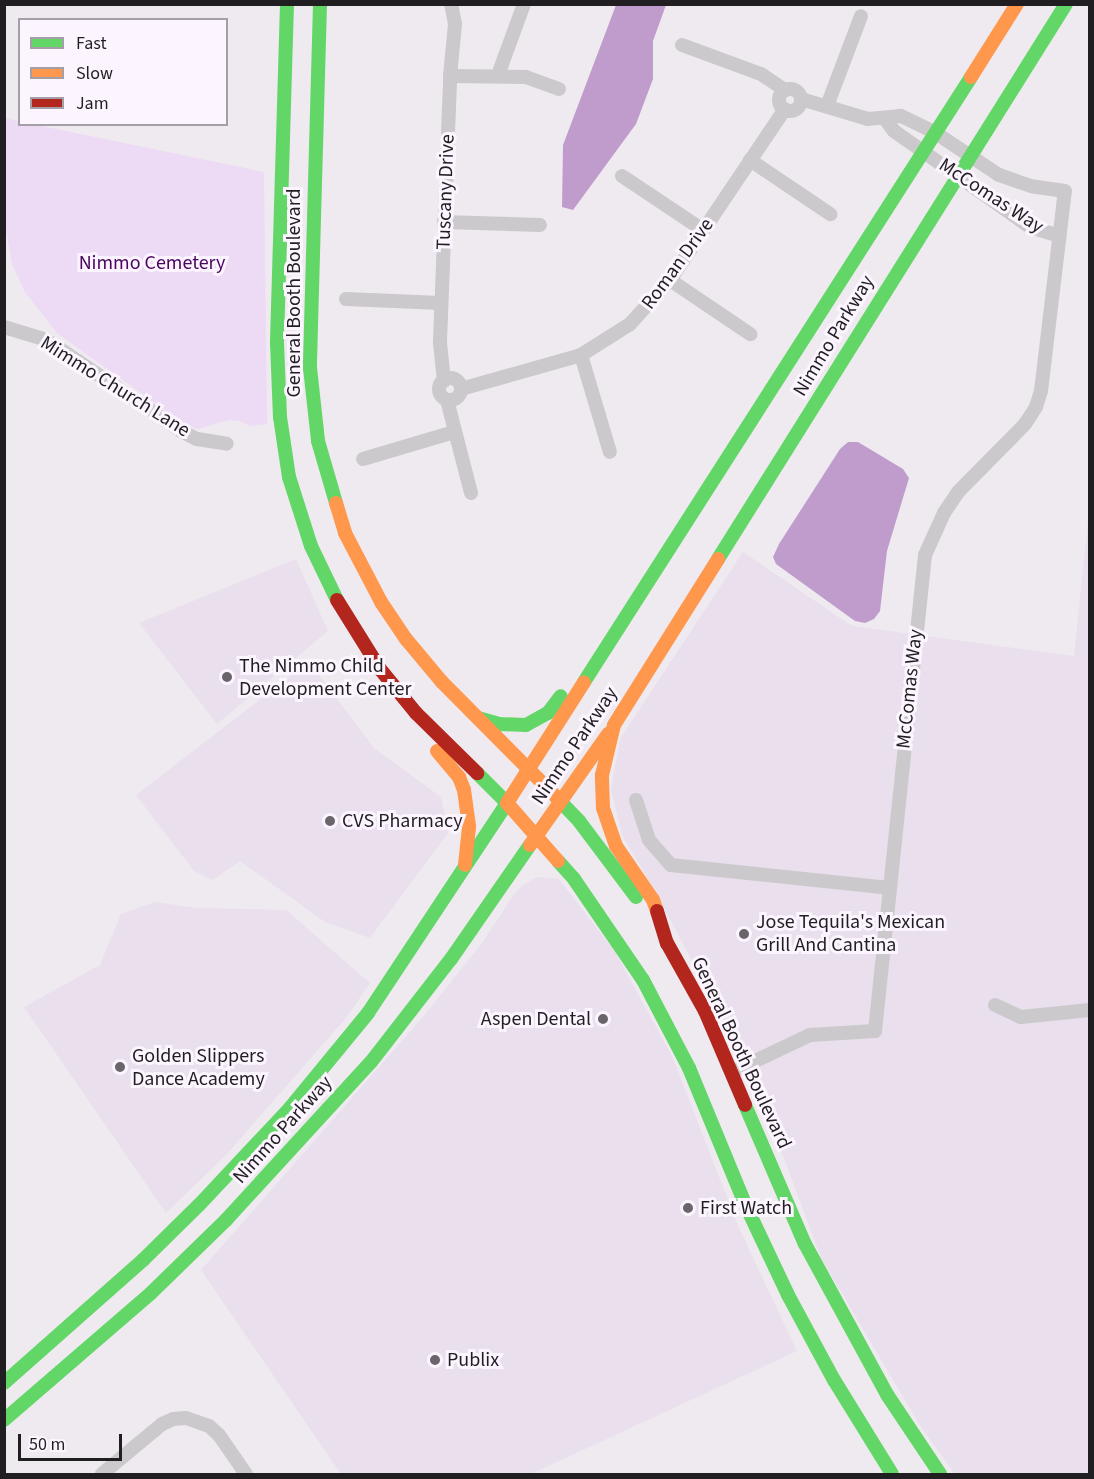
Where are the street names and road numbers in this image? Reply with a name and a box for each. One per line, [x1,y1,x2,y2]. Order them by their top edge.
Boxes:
street label: Tuscany Drive [432,134,460,250]
street label: McComas Way [934,153,1048,239]
street label: General Booth Boulevard [282,189,306,397]
street label: Roman Drive [637,214,719,314]
street label: Nimmo Parkway [788,271,880,401]
street label: Mimmo Church Lane [36,331,194,443]
street label: McComas Way [892,628,928,750]
street label: Nimmo Parkway [527,683,623,809]
street label: General Booth Boulevard [686,953,796,1153]
street label: Nimmo Parkway [228,1071,338,1189]

